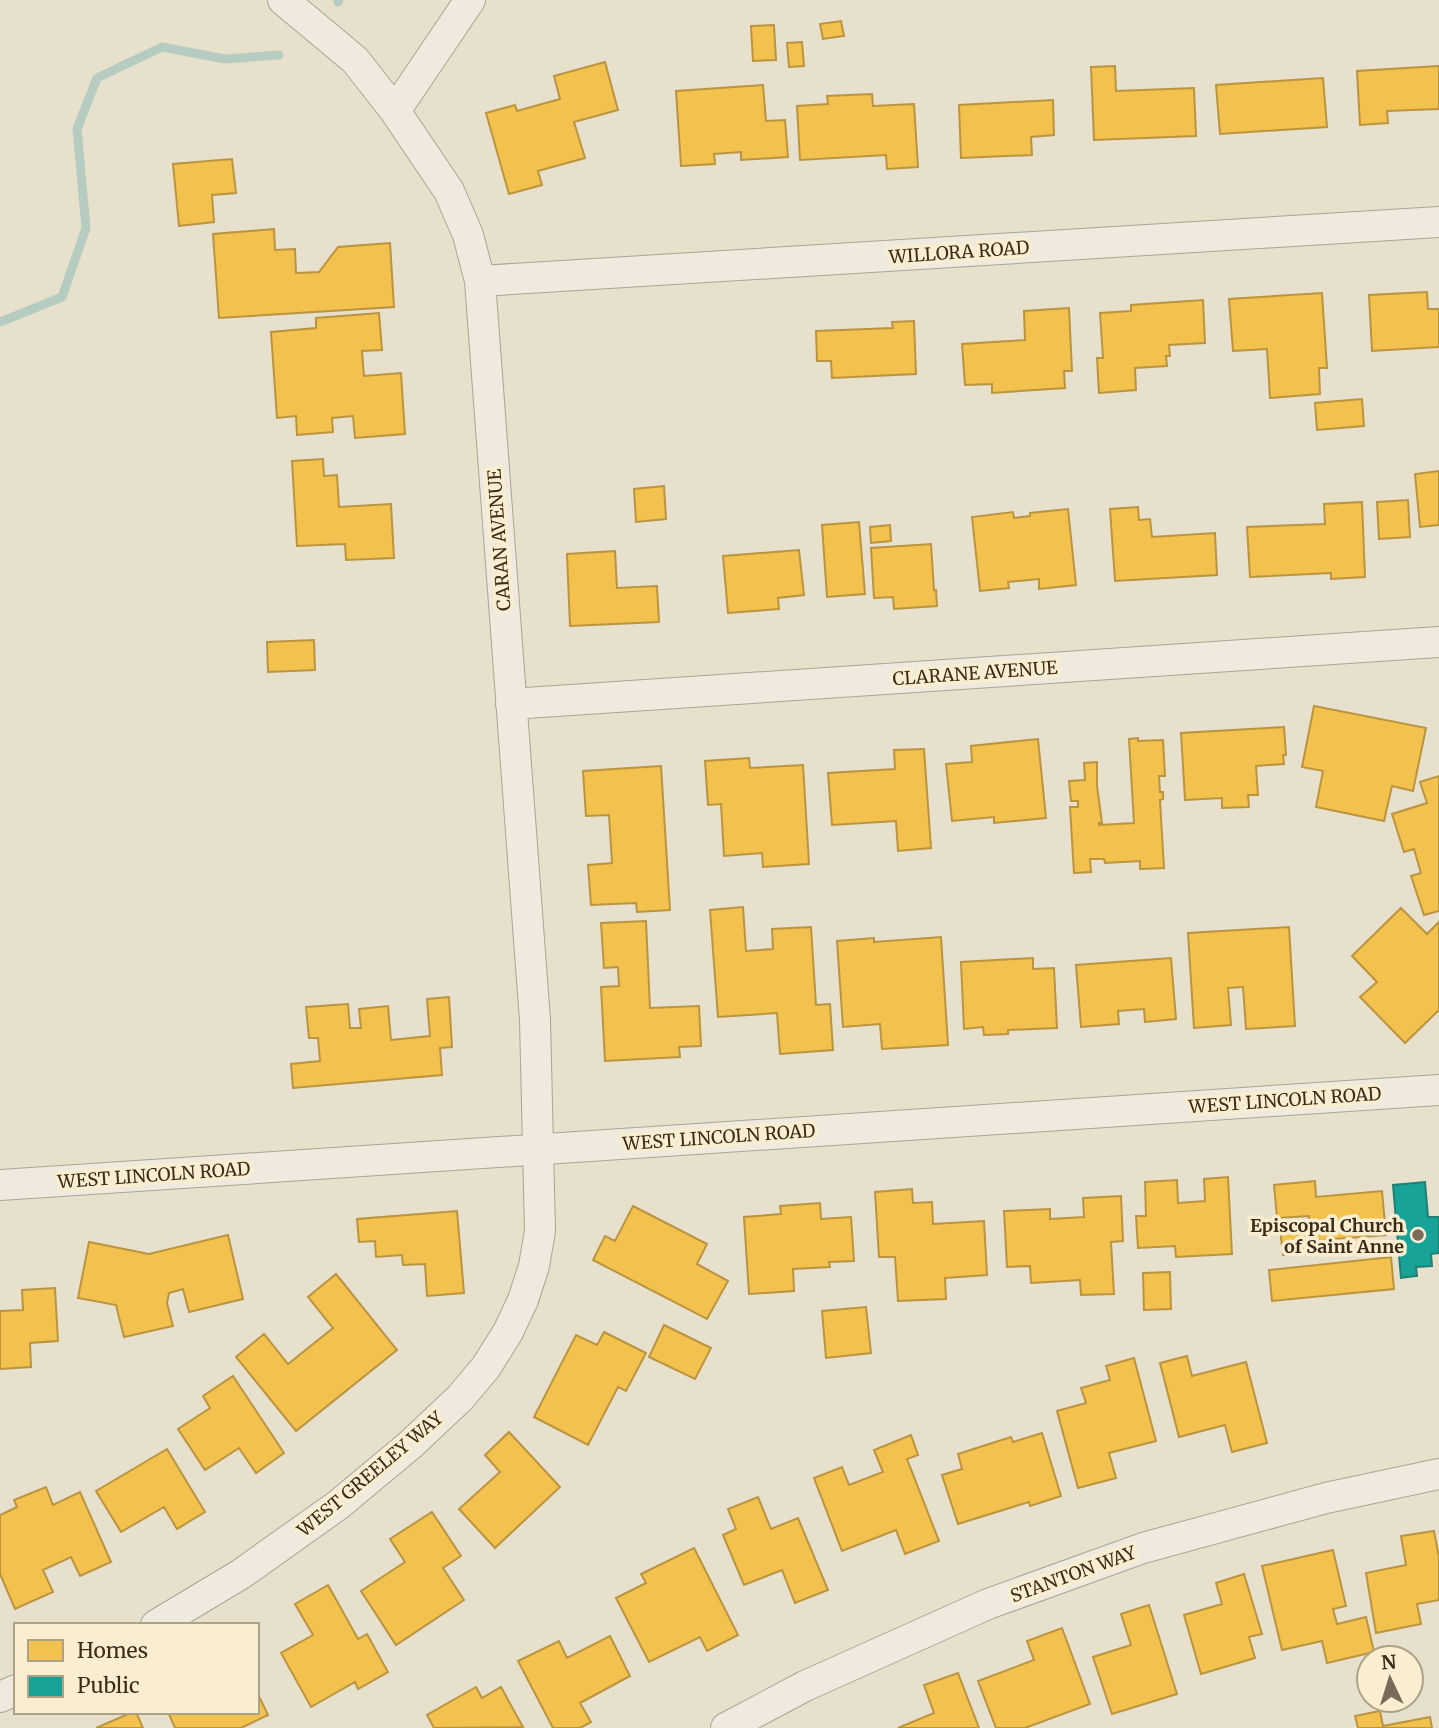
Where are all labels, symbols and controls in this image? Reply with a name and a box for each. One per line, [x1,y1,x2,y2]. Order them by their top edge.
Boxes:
street label: WILLORA ROAD [887,236,1030,268]
street label: CARAN AVENUE [483,468,515,612]
street label: CLARANE AVENUE [892,656,1059,690]
street label: WEST LINCOLN ROAD [1187,1082,1382,1118]
street label: WEST LINCOLN ROAD [621,1119,816,1155]
street label: WEST LINCOLN ROAD [56,1157,251,1193]
place label: Episcopal Church of Saint Anne [1250,1214,1404,1258]
marker: Episcopal Church of Saint Anne [1410,1227,1426,1243]
street label: WEST GREELEY WAY [292,1406,448,1542]
street label: STANTON WAY [1007,1540,1139,1607]
legend [14,1623,259,1714]
text: Homes [77,1637,148,1664]
north arrow [1355,1644,1425,1714]
text: N [1380,1650,1397,1675]
text: Public [77,1672,140,1699]

